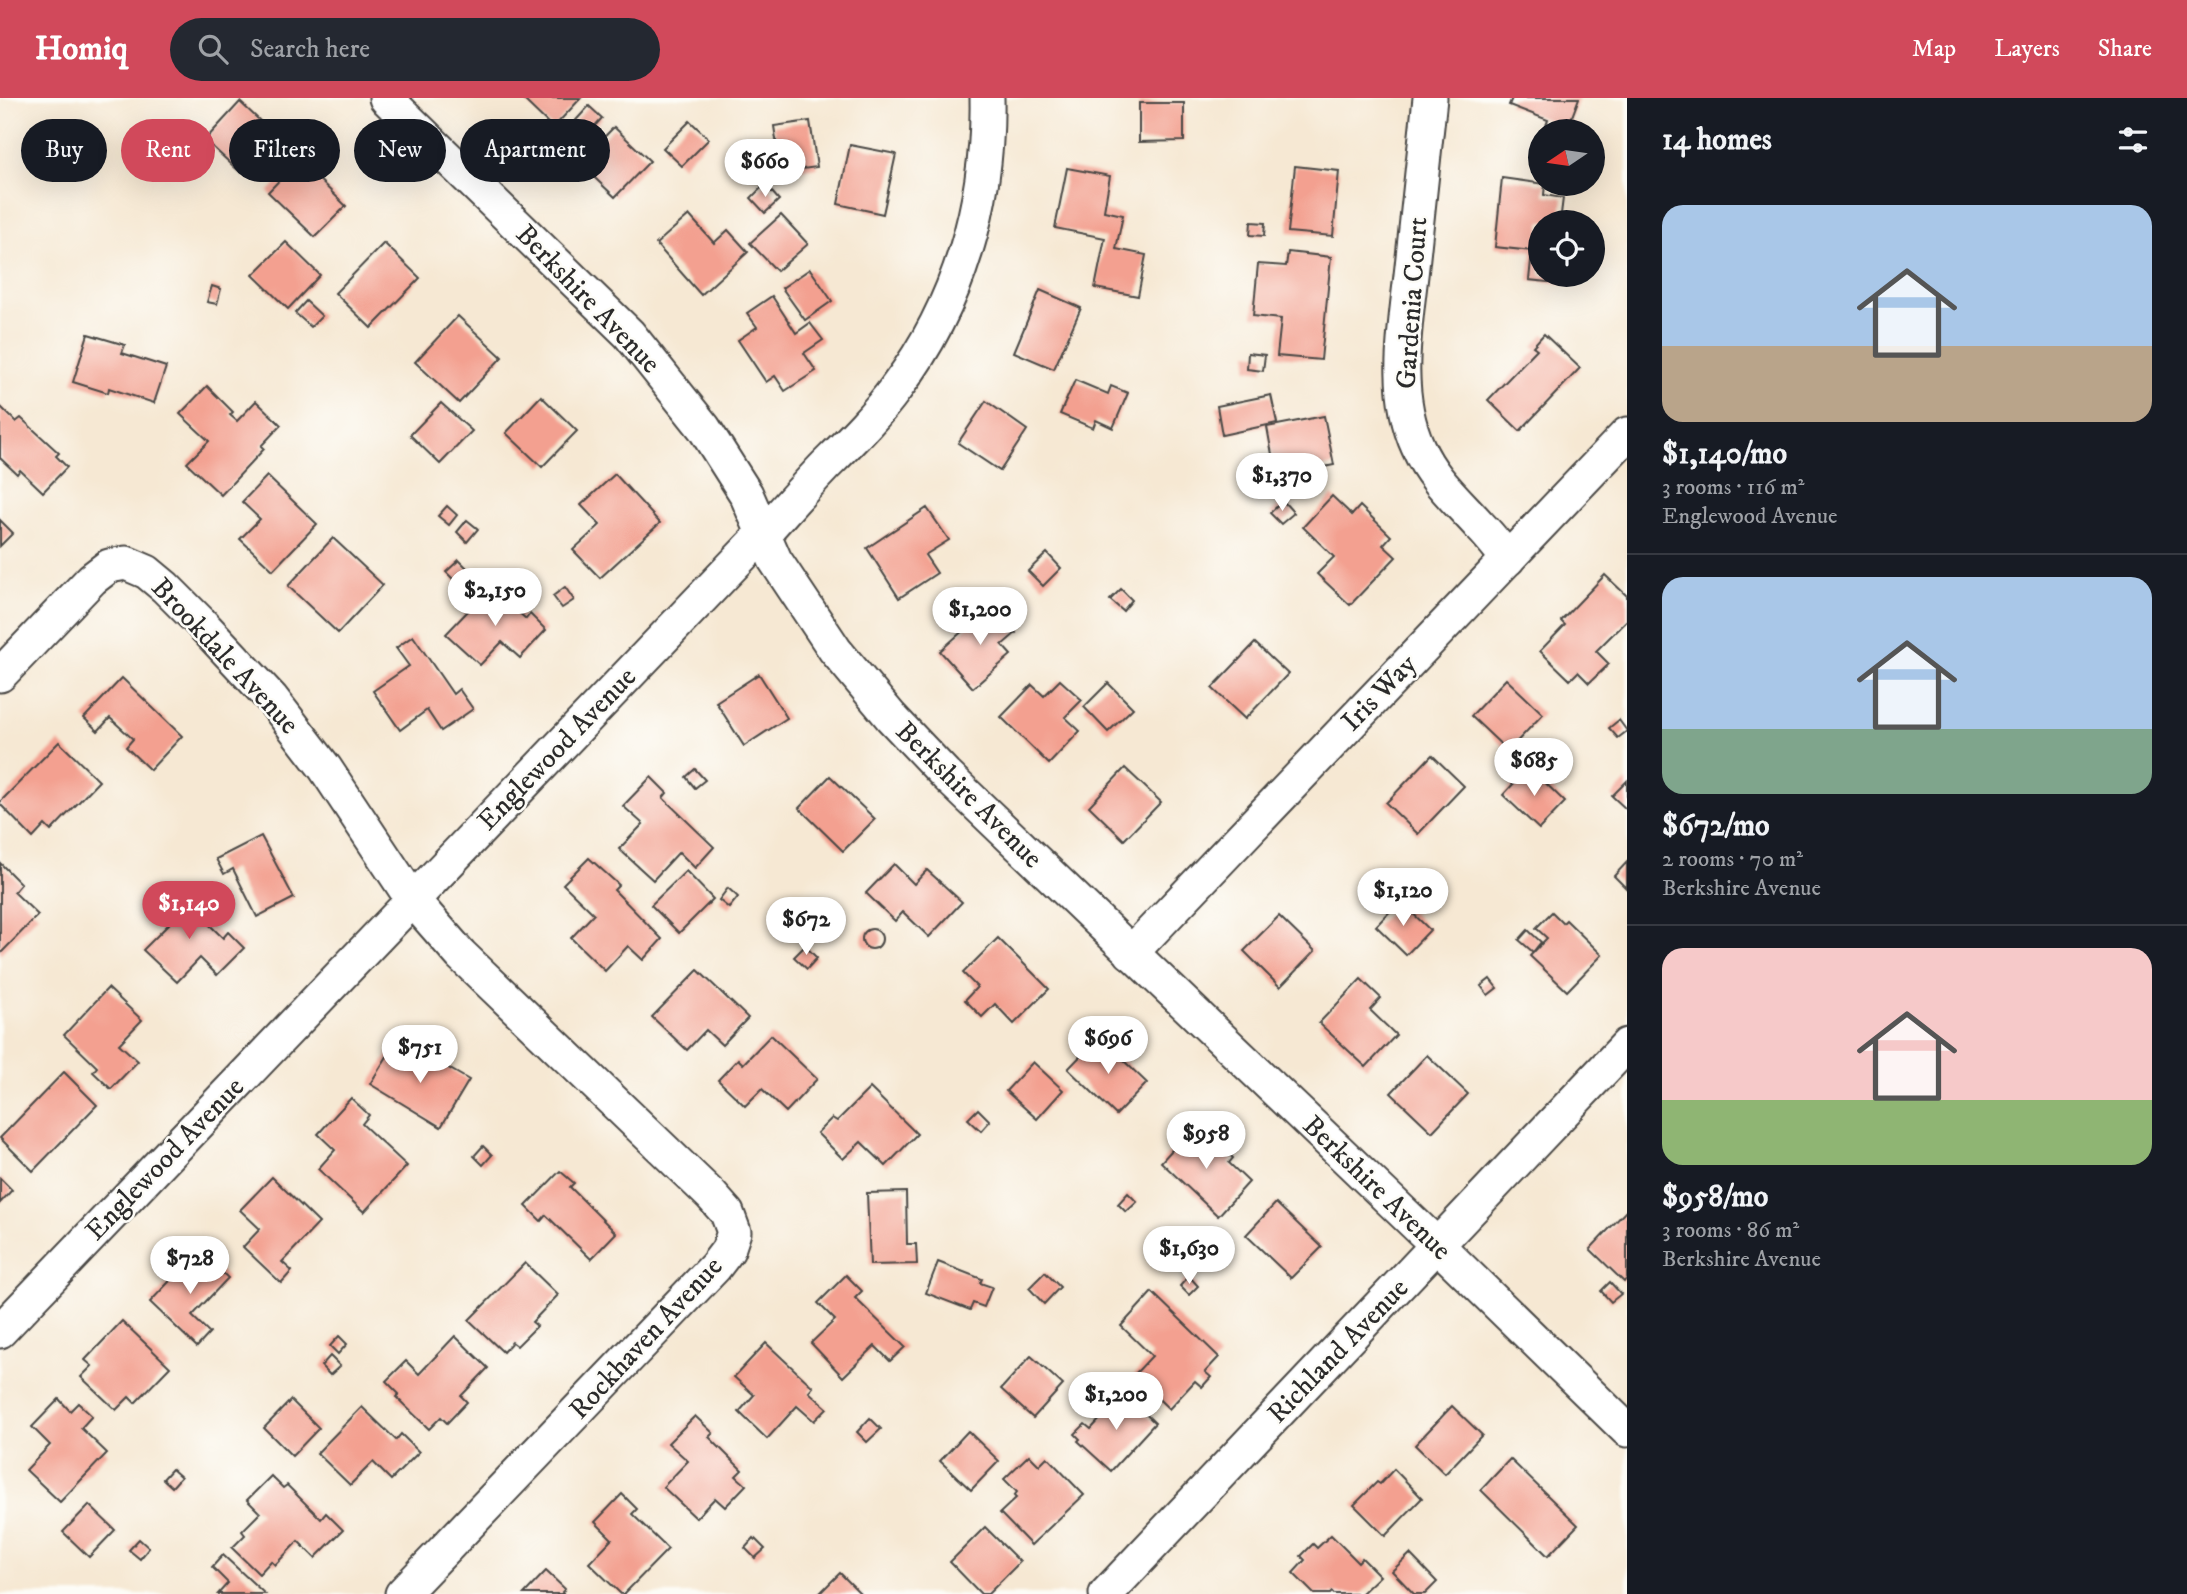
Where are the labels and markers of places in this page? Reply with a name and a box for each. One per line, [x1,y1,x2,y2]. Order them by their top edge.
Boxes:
pin: $660 [724,140,806,199]
pin: $1,370 [1225,454,1339,513]
pin: $2,150 [438,568,552,628]
pin: $1,200 [923,588,1037,647]
pin: $685 [1493,738,1575,798]
pin: $1,120 [1346,868,1460,928]
pin: $1,140 [132,882,246,941]
pin: $672 [765,898,847,957]
pin: $696 [1067,1016,1149,1076]
pin: $751 [379,1026,461,1085]
pin: $958 [1165,1112,1247,1171]
pin: $1,630 [1132,1226,1246,1286]
pin: $728 [149,1236,231,1296]
pin: $1,200 [1059,1372,1173,1432]

